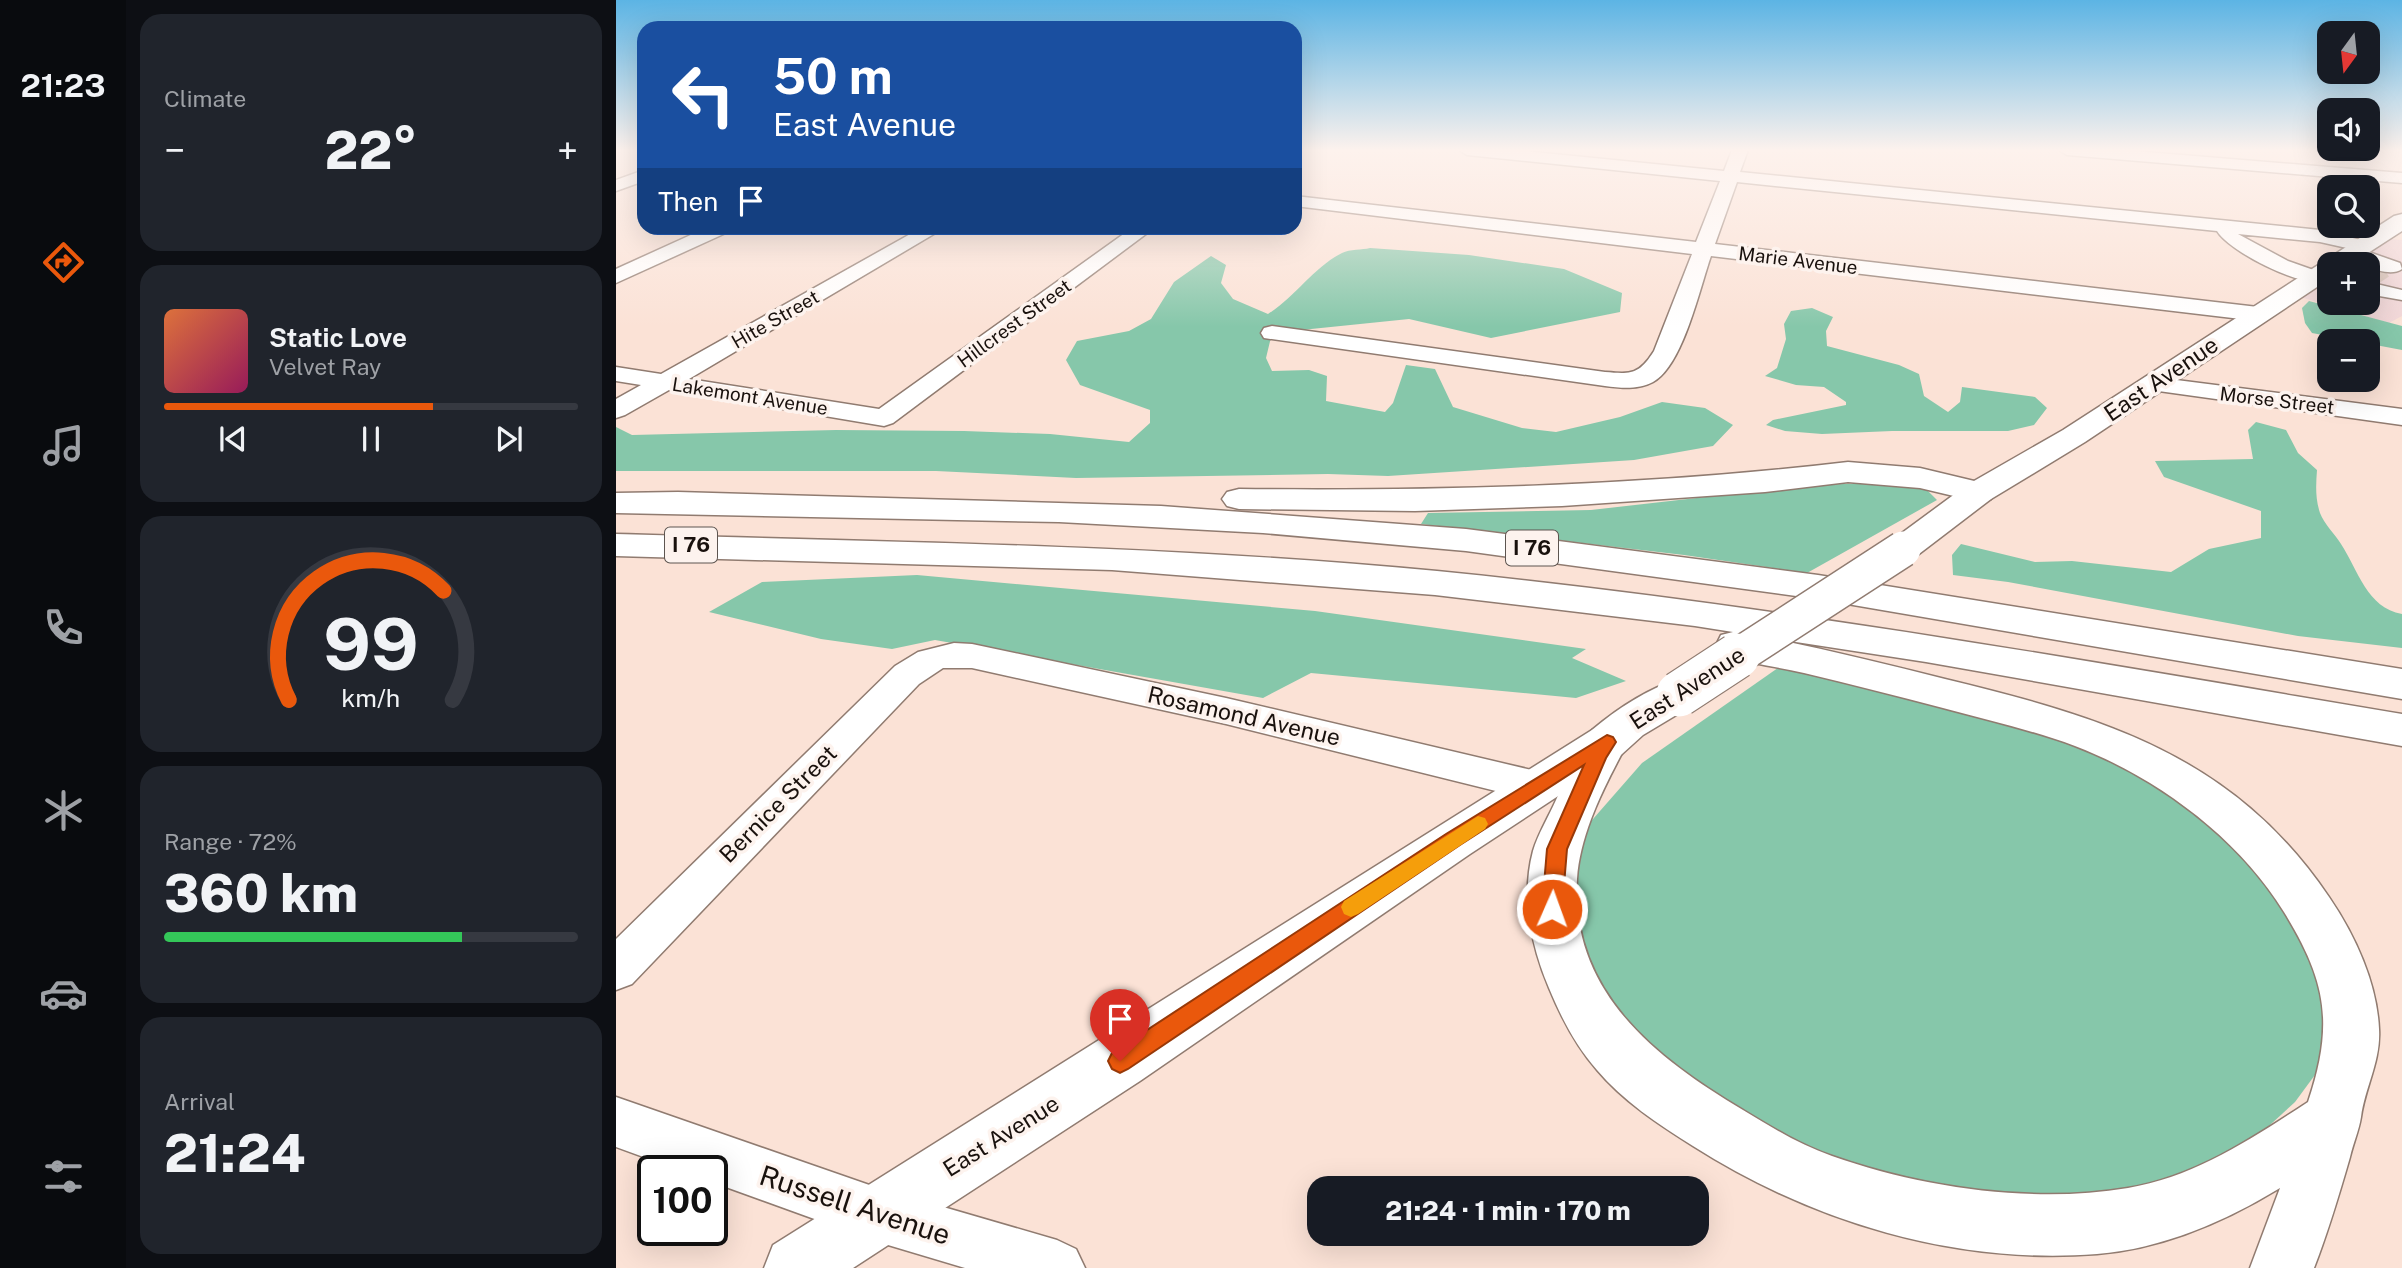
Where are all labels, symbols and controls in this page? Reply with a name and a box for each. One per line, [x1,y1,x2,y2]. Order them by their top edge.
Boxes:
north arrow [2317,21,2380,84]
map controls [2317,21,2380,392]
text: 50 m [773,47,893,105]
icon: left [658,49,749,140]
text: 21:23 [21,67,105,104]
text: Climate [164,85,246,112]
button: sound [2317,98,2380,161]
text: East Avenue [773,106,956,143]
text: 22° [325,120,417,181]
text: − [164,128,185,173]
text: + [557,128,578,173]
button: search [2317,175,2380,238]
icon: arrive [732,182,770,220]
text: Then [658,186,718,217]
icon: directions [39,238,88,287]
street label: Marie Avenue [1737,242,1859,278]
button: + [2317,252,2380,315]
street label: Hillcrest Street [953,274,1075,372]
street label: Hite Street [727,285,823,353]
text: Static Love [269,322,407,353]
button: − [2317,329,2380,392]
street label: East Avenue [2099,331,2223,427]
text: Velvet Ray [269,353,381,380]
street label: Lakemont Avenue [671,373,829,419]
street label: Morse Street [2218,382,2336,418]
icon: previous [214,420,252,458]
icon: pause [352,420,390,458]
icon: next [490,420,528,458]
icon: music [39,421,88,470]
road number: I 76 [665,528,717,562]
road number: I 76 [1506,530,1558,566]
text: 99 [323,601,419,686]
icon: phone [39,603,88,652]
street label: East Avenue [1624,640,1749,735]
street label: Rosamond Avenue [1145,680,1343,751]
text: km/h [342,683,400,713]
street label: Bernice Street [713,739,842,868]
icon: climate [39,786,88,835]
text: Range · 72% [164,828,297,855]
text: 360 km [164,863,358,924]
position arrow [1515,872,1589,946]
icon: car [39,969,88,1018]
pin [1090,989,1150,1061]
icon: arrive [1101,1000,1139,1038]
text: Arrival [164,1088,235,1115]
street label: East Avenue [938,1089,1064,1182]
text: 21:24 [164,1123,306,1184]
icon: filters [39,1152,88,1201]
speed limit sign: 100 [637,1155,728,1246]
street label: Russell Avenue [756,1158,955,1251]
text: 21:24 · 1 min · 170 m [1385,1195,1631,1226]

